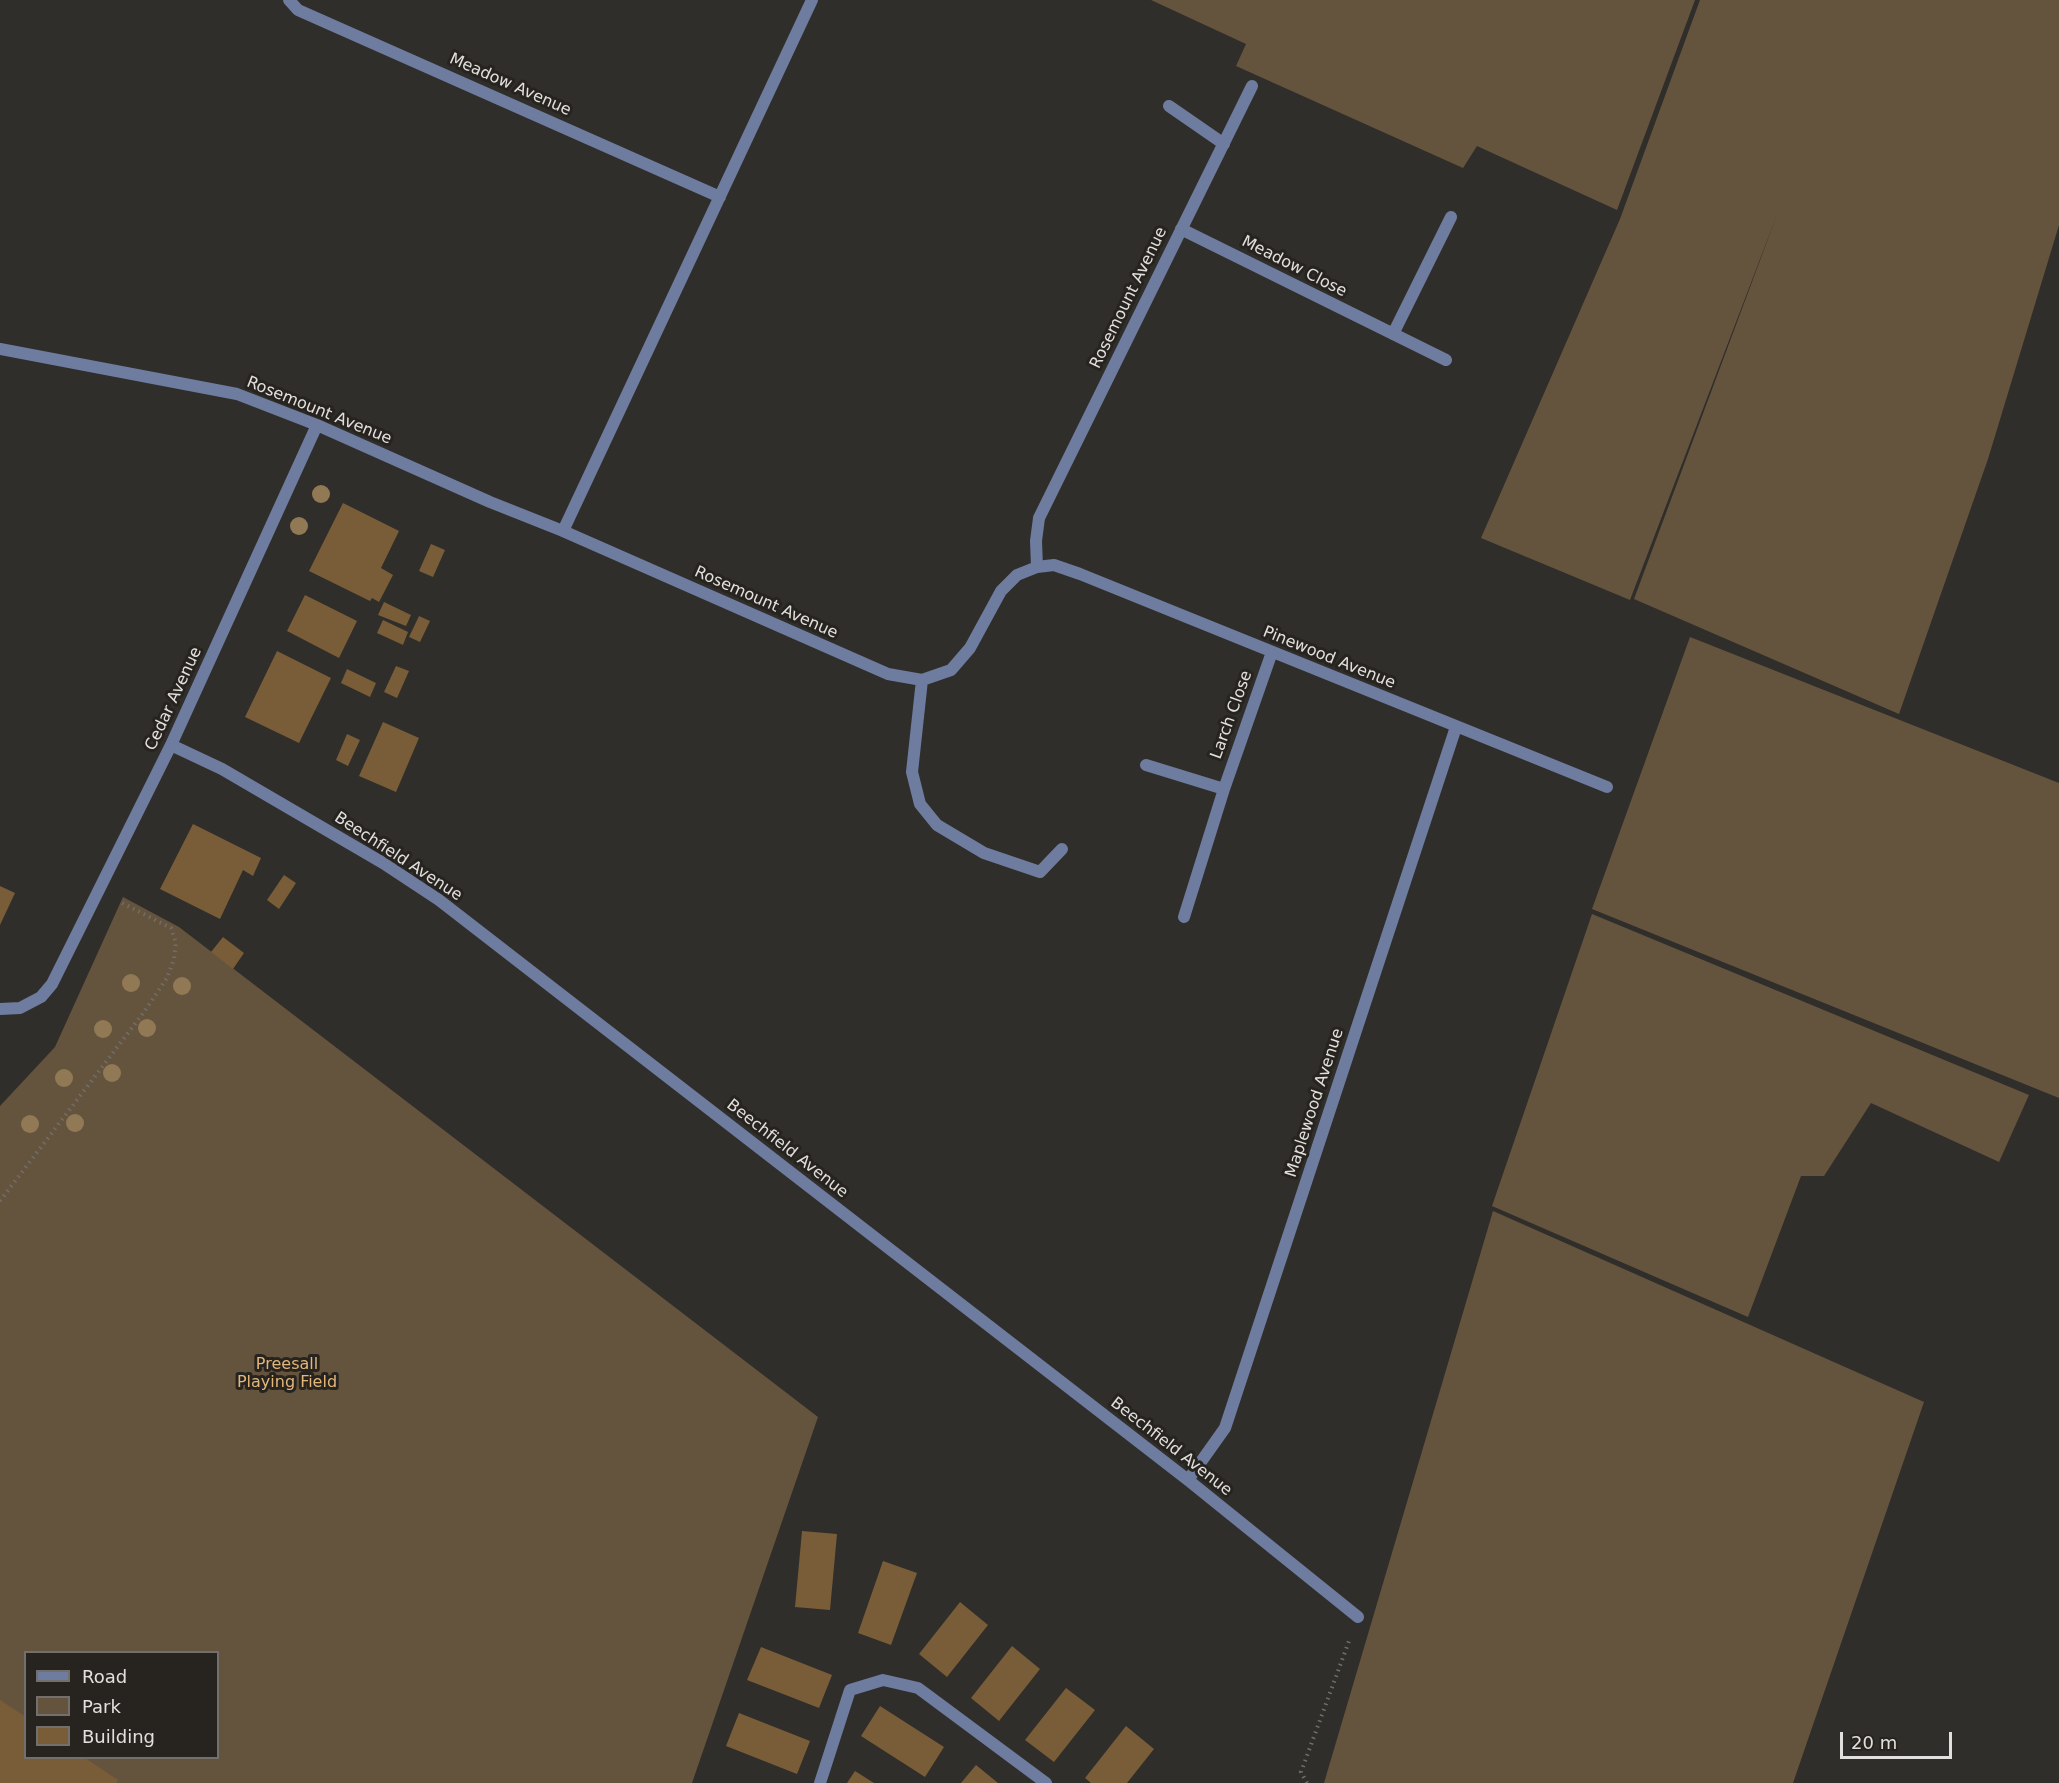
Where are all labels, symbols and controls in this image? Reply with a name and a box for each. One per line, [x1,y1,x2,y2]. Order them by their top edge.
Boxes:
street label: Meadow Avenue [446,50,574,120]
street label: Rosemount Avenue [1086,224,1172,372]
street label: Meadow Close [1238,232,1350,302]
street label: Rosemount Avenue [244,373,394,449]
street label: Rosemount Avenue [691,563,841,643]
street label: Pinewood Avenue [1260,623,1398,693]
street label: Cedar Avenue [142,644,206,754]
street label: Larch Close [1207,668,1257,762]
street label: Beechfield Avenue [330,808,466,906]
street label: Maplewood Avenue [1282,1026,1348,1180]
street label: Beechfield Avenue [723,1096,851,1202]
park label: Preesall Playing Field [237,1355,337,1393]
street label: Beechfield Avenue [1107,1394,1235,1500]
legend [24,1651,219,1759]
text: Road [82,1666,127,1687]
text: Park [82,1696,121,1717]
scale bar [1843,1720,1956,1758]
text: Building [82,1726,155,1747]
text: 20 m [1851,1732,1897,1753]

